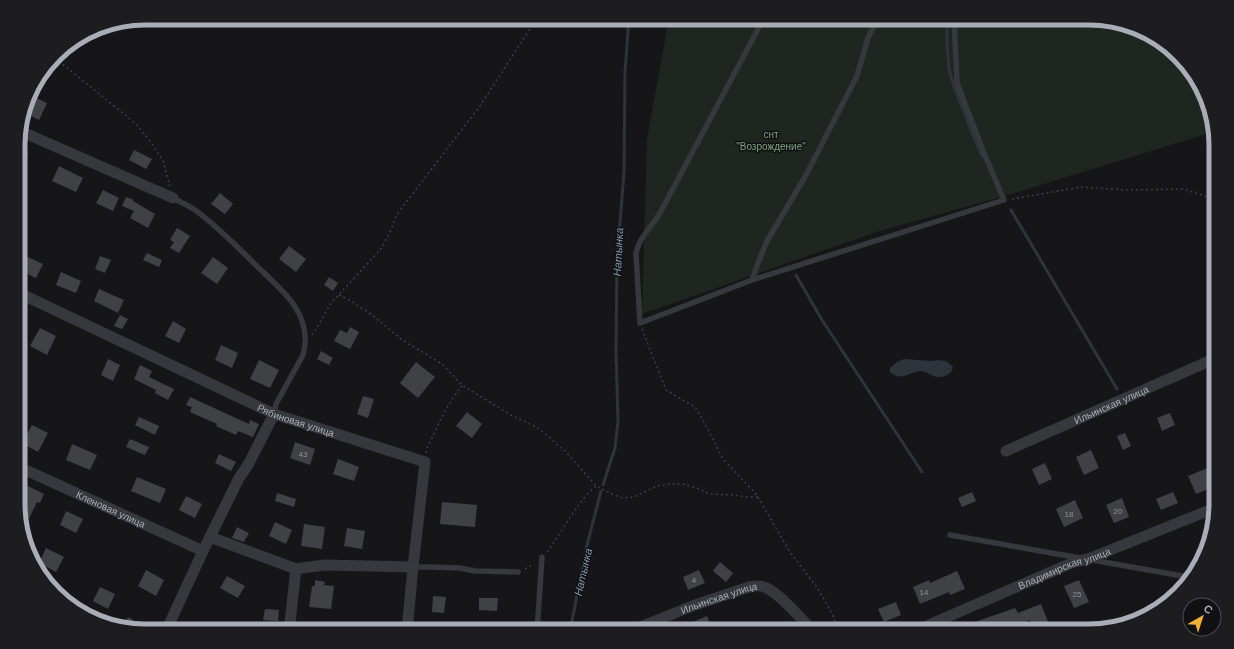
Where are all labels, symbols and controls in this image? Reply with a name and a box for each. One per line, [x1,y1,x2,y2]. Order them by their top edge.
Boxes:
park label: снт "Возрождение" [736,129,806,152]
water label: Натынка [611,227,625,277]
street label: Ильинская улица [1072,383,1151,426]
street label: Рябиновая улица [256,402,336,439]
house number: 43 [299,450,308,459]
street label: Кленовая улица [74,489,147,530]
house number: 20 [1114,507,1123,516]
house number: 18 [1065,510,1074,519]
street label: Владимирская улица [1016,545,1113,592]
water label: Натынка [572,547,594,597]
house number: 4 [692,576,697,585]
street label: Ильинская улица [679,581,758,616]
house number: 14 [920,588,929,597]
house number: 25 [1073,590,1082,599]
north arrow [1182,597,1222,637]
text: С [1201,602,1215,616]

